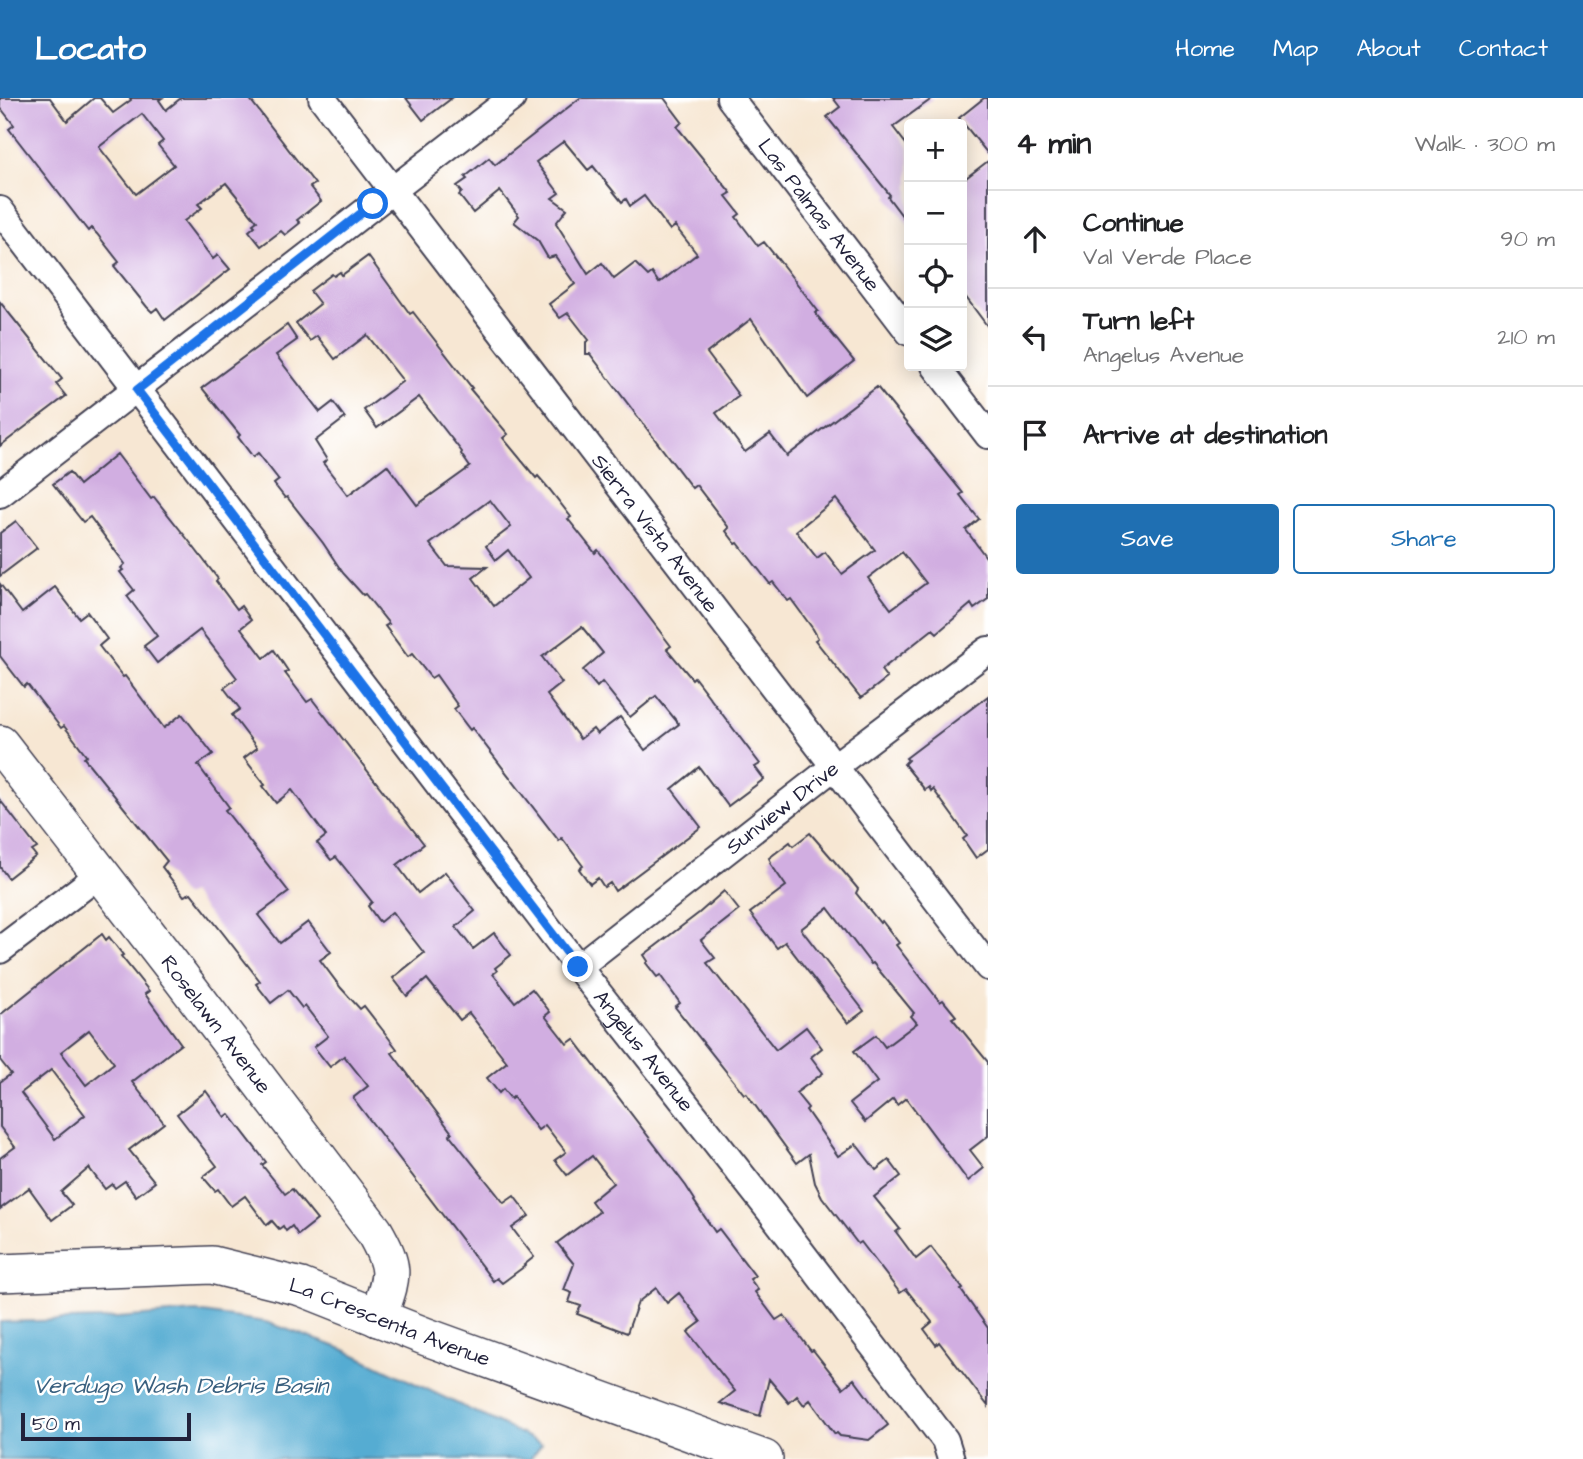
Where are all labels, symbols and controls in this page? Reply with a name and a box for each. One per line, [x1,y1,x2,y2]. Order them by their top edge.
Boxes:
text: Locato [35,26,146,72]
text: Home [1175,32,1235,66]
text: Map [1273,32,1318,66]
text: About [1356,32,1421,66]
text: Contact [1459,32,1548,66]
map controls [904,119,967,371]
button: + [904,119,967,182]
text: 4 min [1016,123,1091,165]
text: Walk · 300 m [1414,128,1555,160]
street label: Las Palmas Avenue [751,132,887,297]
button: − [904,182,967,245]
route start [357,188,388,219]
text: Continue [1083,205,1184,241]
icon: ahead [1016,220,1054,258]
text: 90 m [1500,223,1555,255]
text: Val Verde Place [1083,241,1252,273]
button: locate [904,245,967,308]
text: Turn left [1083,303,1194,339]
button: layers [904,308,967,371]
icon: left [1016,318,1054,356]
text: 210 m [1497,321,1555,353]
text: Angelus Avenue [1083,339,1244,371]
icon: arrive [1016,416,1054,454]
text: Arrive at destination [1083,417,1328,453]
street label: Sierra Vista Avenue [585,447,726,618]
button: Save [1016,504,1279,574]
button: Share [1293,504,1555,574]
street label: Sunview Drive [719,754,845,861]
street label: Roselawn Avenue [154,949,278,1099]
route end [562,951,593,982]
street label: Angelus Avenue [587,984,701,1118]
street label: La Crescenta Avenue [286,1270,494,1373]
water label: Verdugo Wash Debris Basin [34,1370,331,1403]
scale bar [21,1410,191,1442]
text: 50 m [32,1411,80,1438]

